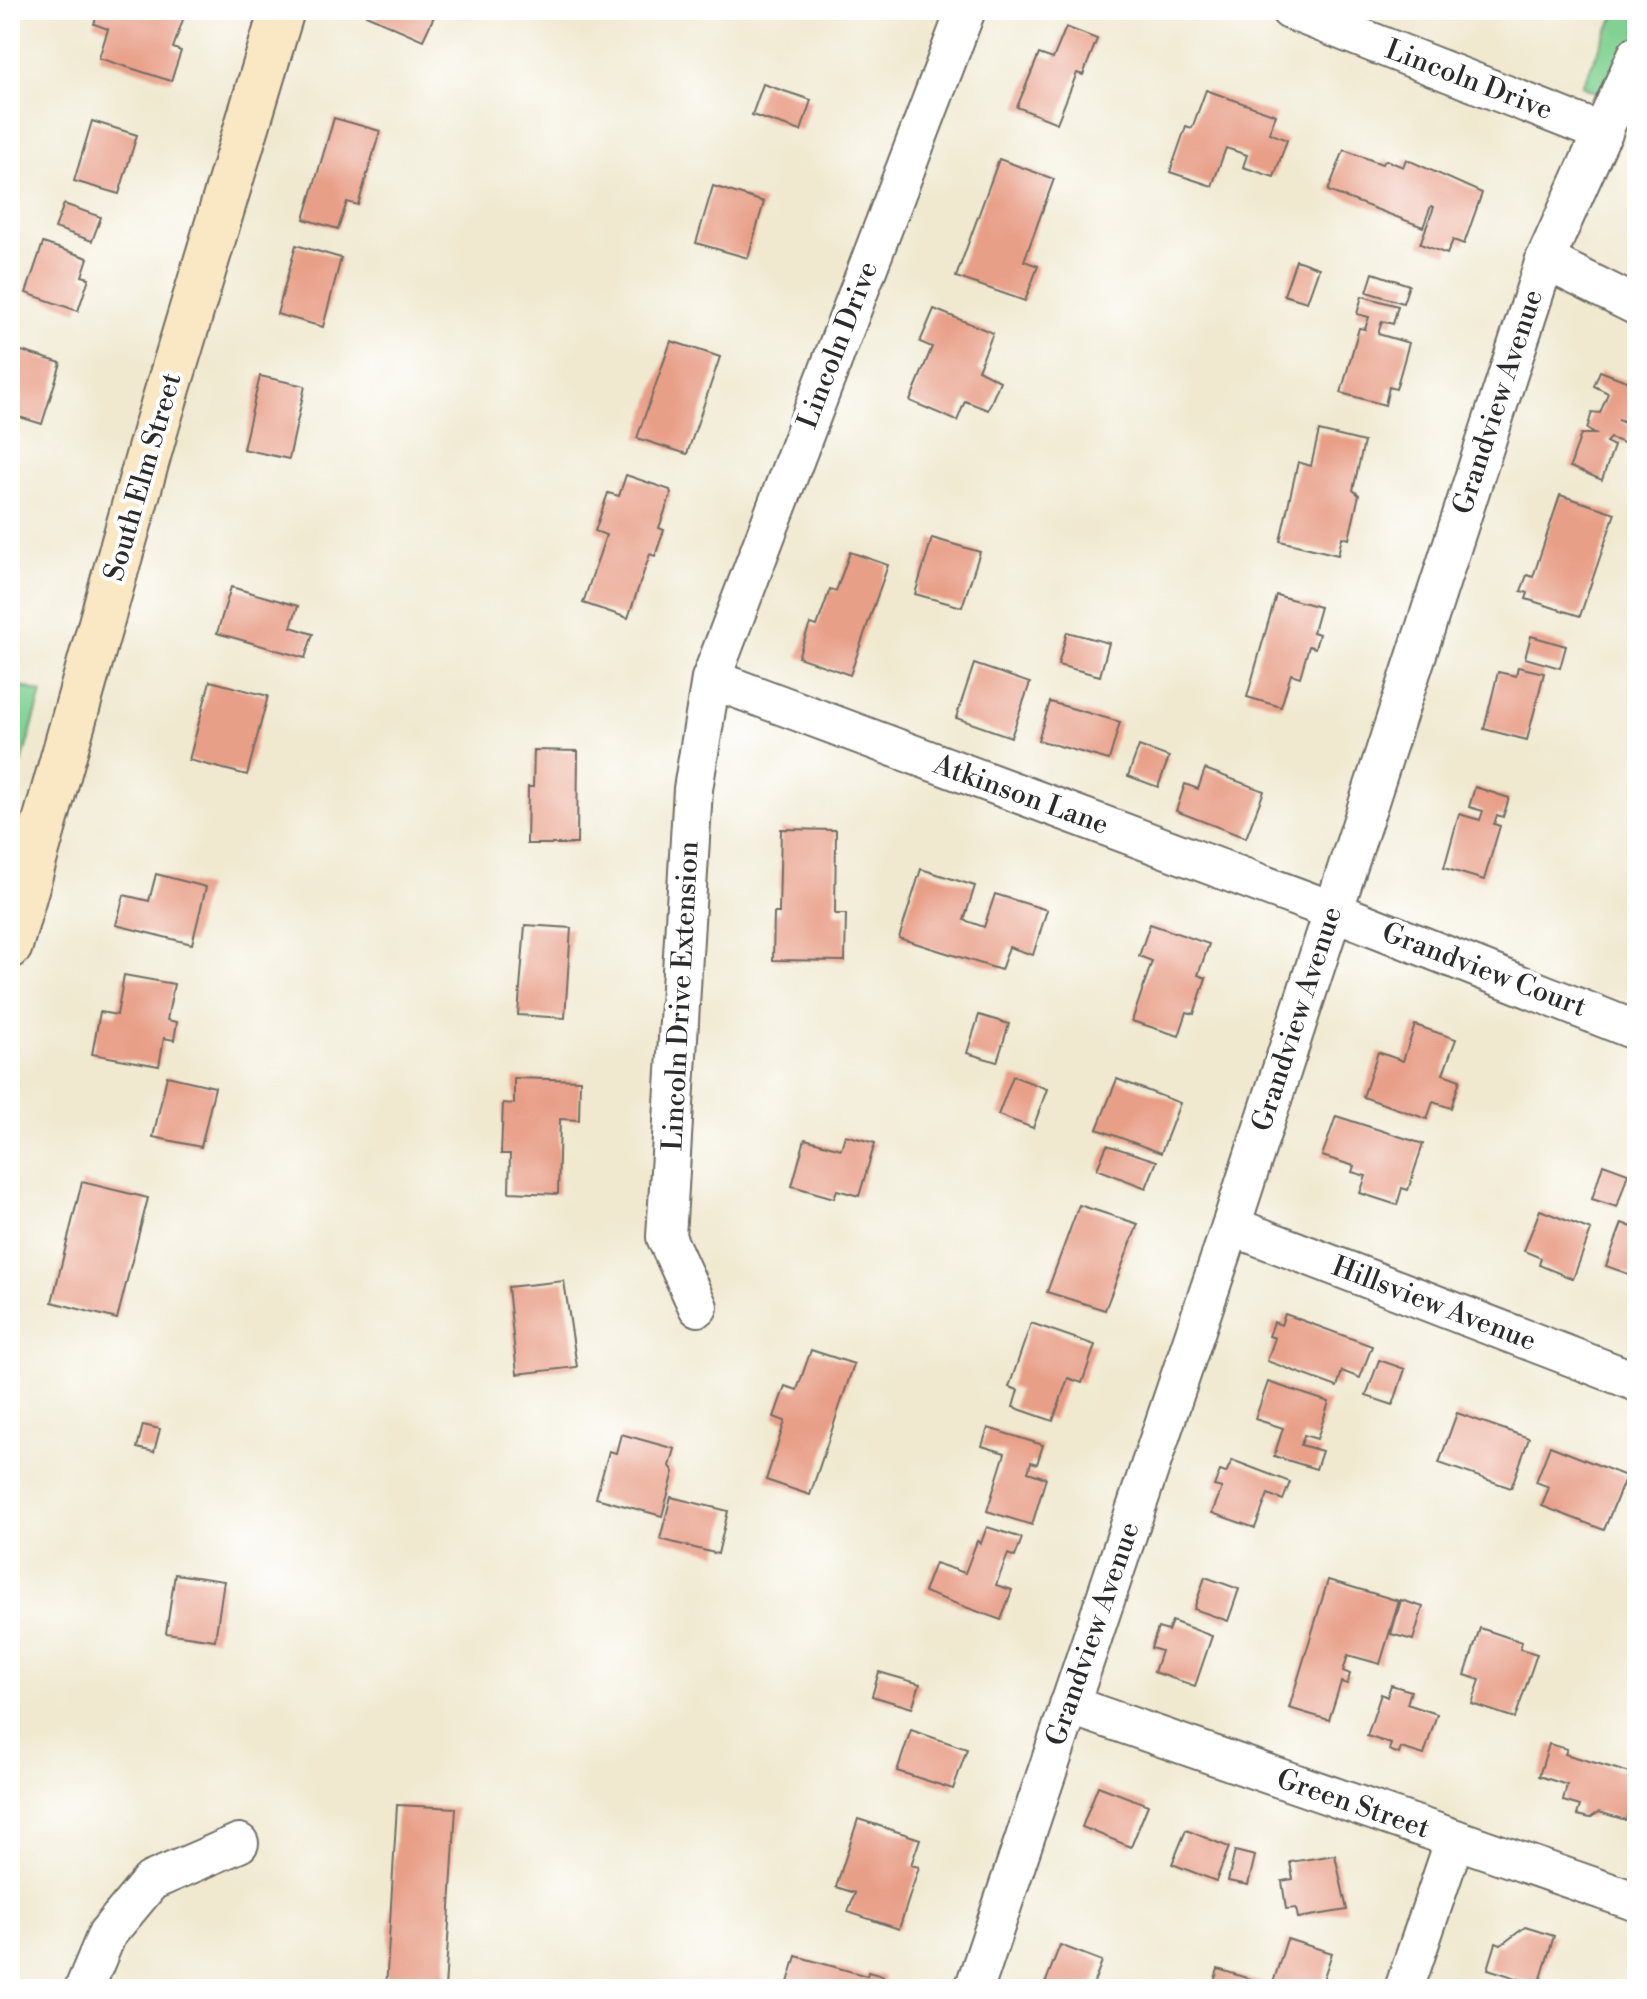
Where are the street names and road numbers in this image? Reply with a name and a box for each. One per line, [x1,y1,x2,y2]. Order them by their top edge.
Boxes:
street label: Lincoln Drive [1380,32,1558,128]
street label: Lincoln Drive [790,256,886,434]
street label: Grandview Avenue [1445,285,1551,519]
street label: South Elm Street [97,369,189,585]
street label: Atkinson Lane [928,747,1113,843]
street label: Lincoln Drive Extension [655,840,707,1152]
street label: Grandview Avenue [1244,902,1350,1136]
street label: Grandview Court [1377,915,1591,1025]
street label: Hillsview Avenue [1327,1249,1541,1359]
street label: Grandview Avenue [1038,1518,1148,1750]
street label: Green Street [1272,1762,1434,1847]

